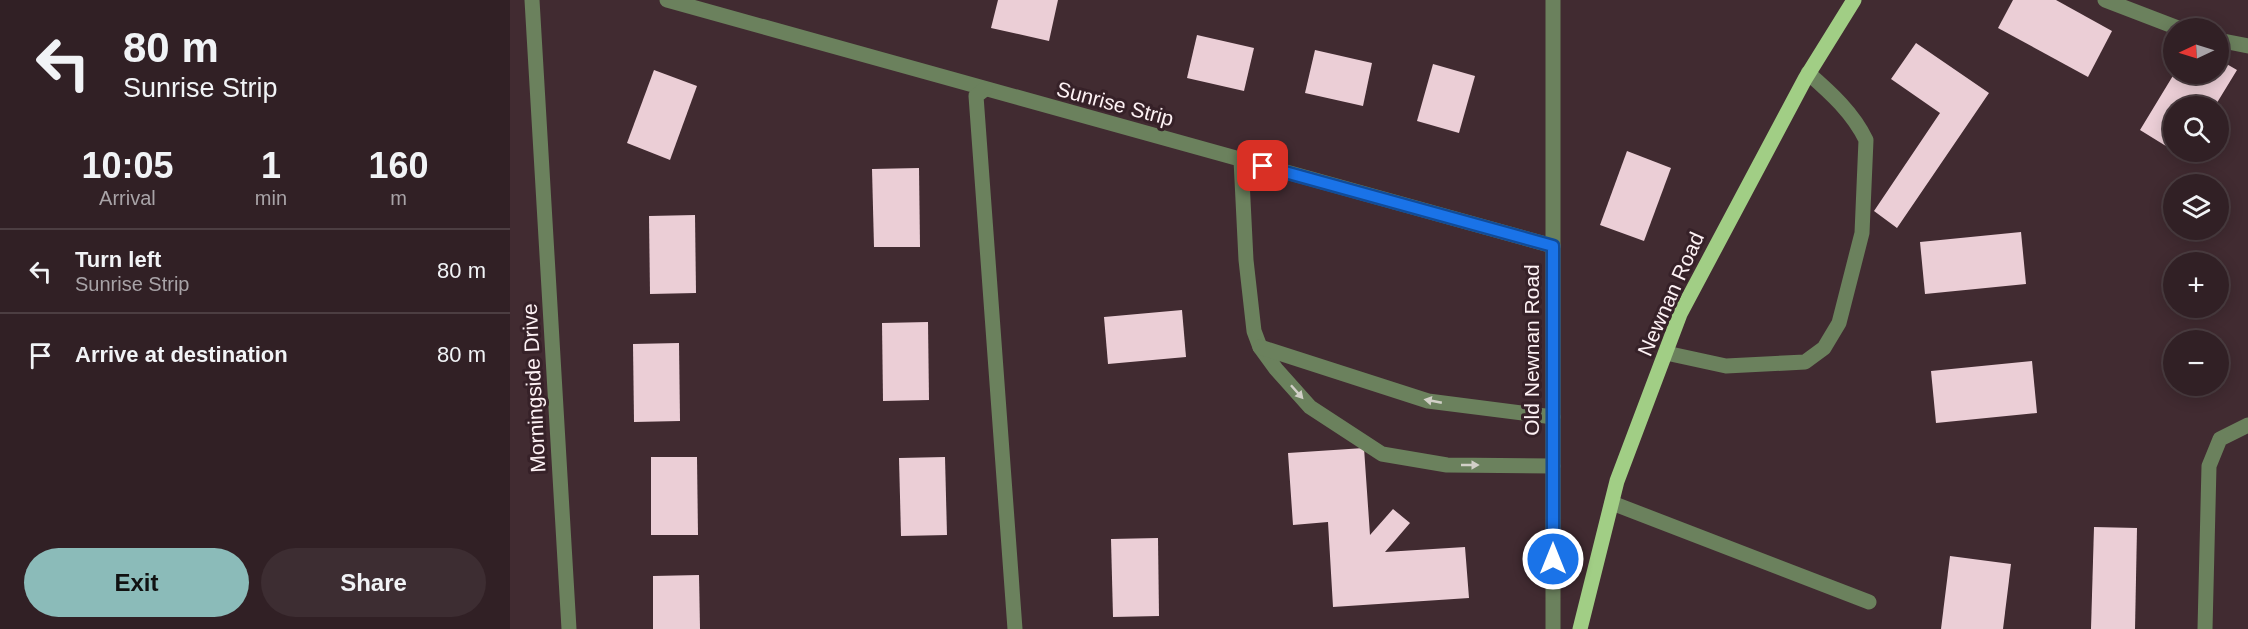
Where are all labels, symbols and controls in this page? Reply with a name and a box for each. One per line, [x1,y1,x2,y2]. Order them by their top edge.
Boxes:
north arrow [2163,18,2229,84]
map controls [2163,18,2229,396]
icon: left [24,24,102,102]
text: 80 m [123,24,219,71]
text: Sunrise Strip [123,73,278,103]
street label: Sunrise Strip [1054,77,1176,130]
button: search [2163,96,2229,162]
pin [1237,140,1288,191]
text: 10:05 [81,145,173,186]
text: 1 [261,145,281,186]
text: 160 [368,145,429,186]
icon: arrive [1246,149,1279,182]
button: layers [2163,174,2229,240]
text: Arrival [99,187,156,209]
text: min [255,187,287,209]
text: m [390,187,407,209]
street label: Newnan Road [1633,228,1708,359]
text: Turn left [75,247,161,272]
button: + [2163,252,2229,318]
icon: left [24,255,57,288]
text: 80 m [437,258,486,283]
street label: Old Newnan Road [1520,264,1543,436]
text: Sunrise Strip [75,273,190,295]
street label: Morningside Drive [518,303,549,473]
button: − [2163,330,2229,396]
icon: arrive [24,339,57,372]
text: Arrive at destination [75,342,288,367]
text: 80 m [437,342,486,367]
one-way arrow [1290,385,1304,400]
one-way arrow [1423,396,1442,405]
one-way arrow [1461,460,1480,470]
position arrow [1521,527,1585,591]
button: Exit [24,548,249,617]
button: Share [261,548,486,617]

